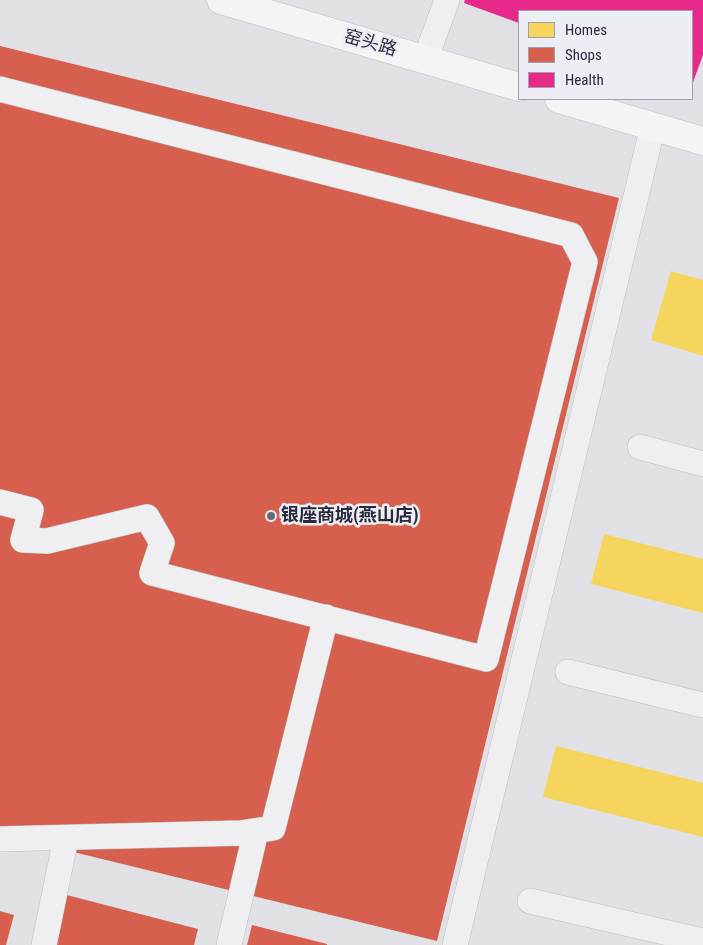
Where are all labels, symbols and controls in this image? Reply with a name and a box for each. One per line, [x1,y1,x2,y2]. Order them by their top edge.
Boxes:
legend [518,10,693,100]
text: Homes [565,21,607,39]
street label: 窑头路 [341,26,399,62]
text: Shops [565,46,602,64]
text: Health [565,71,604,89]
place label: 银座商城(燕山店) [281,505,419,527]
marker: 银座商城(燕山店) [265,510,277,522]

